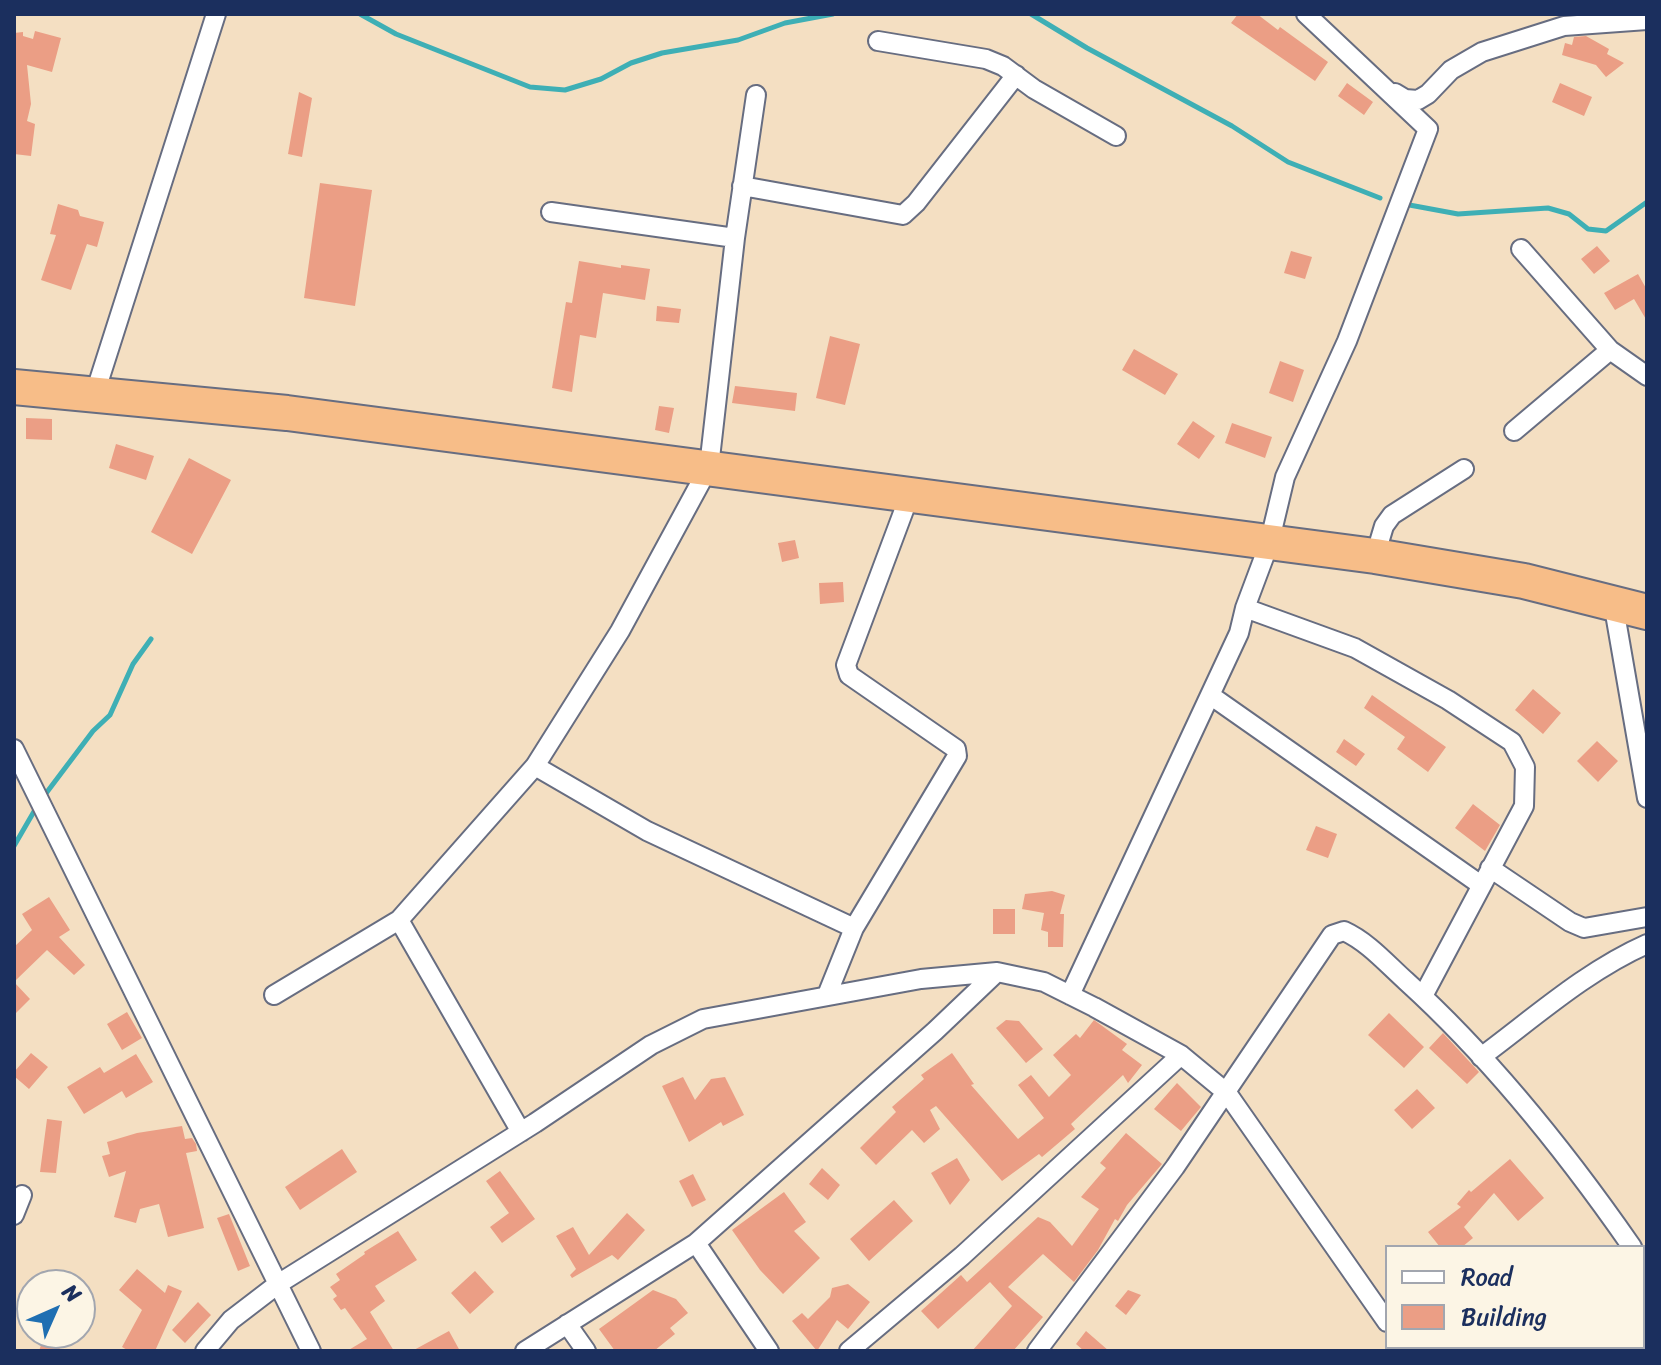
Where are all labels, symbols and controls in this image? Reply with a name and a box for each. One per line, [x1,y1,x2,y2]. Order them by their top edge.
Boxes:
legend [1385,1245,1645,1349]
text: Road [1461,1256,1512,1298]
north arrow [16,1269,96,1349]
text: N [53,1274,91,1312]
text: Building [1461,1296,1547,1338]

